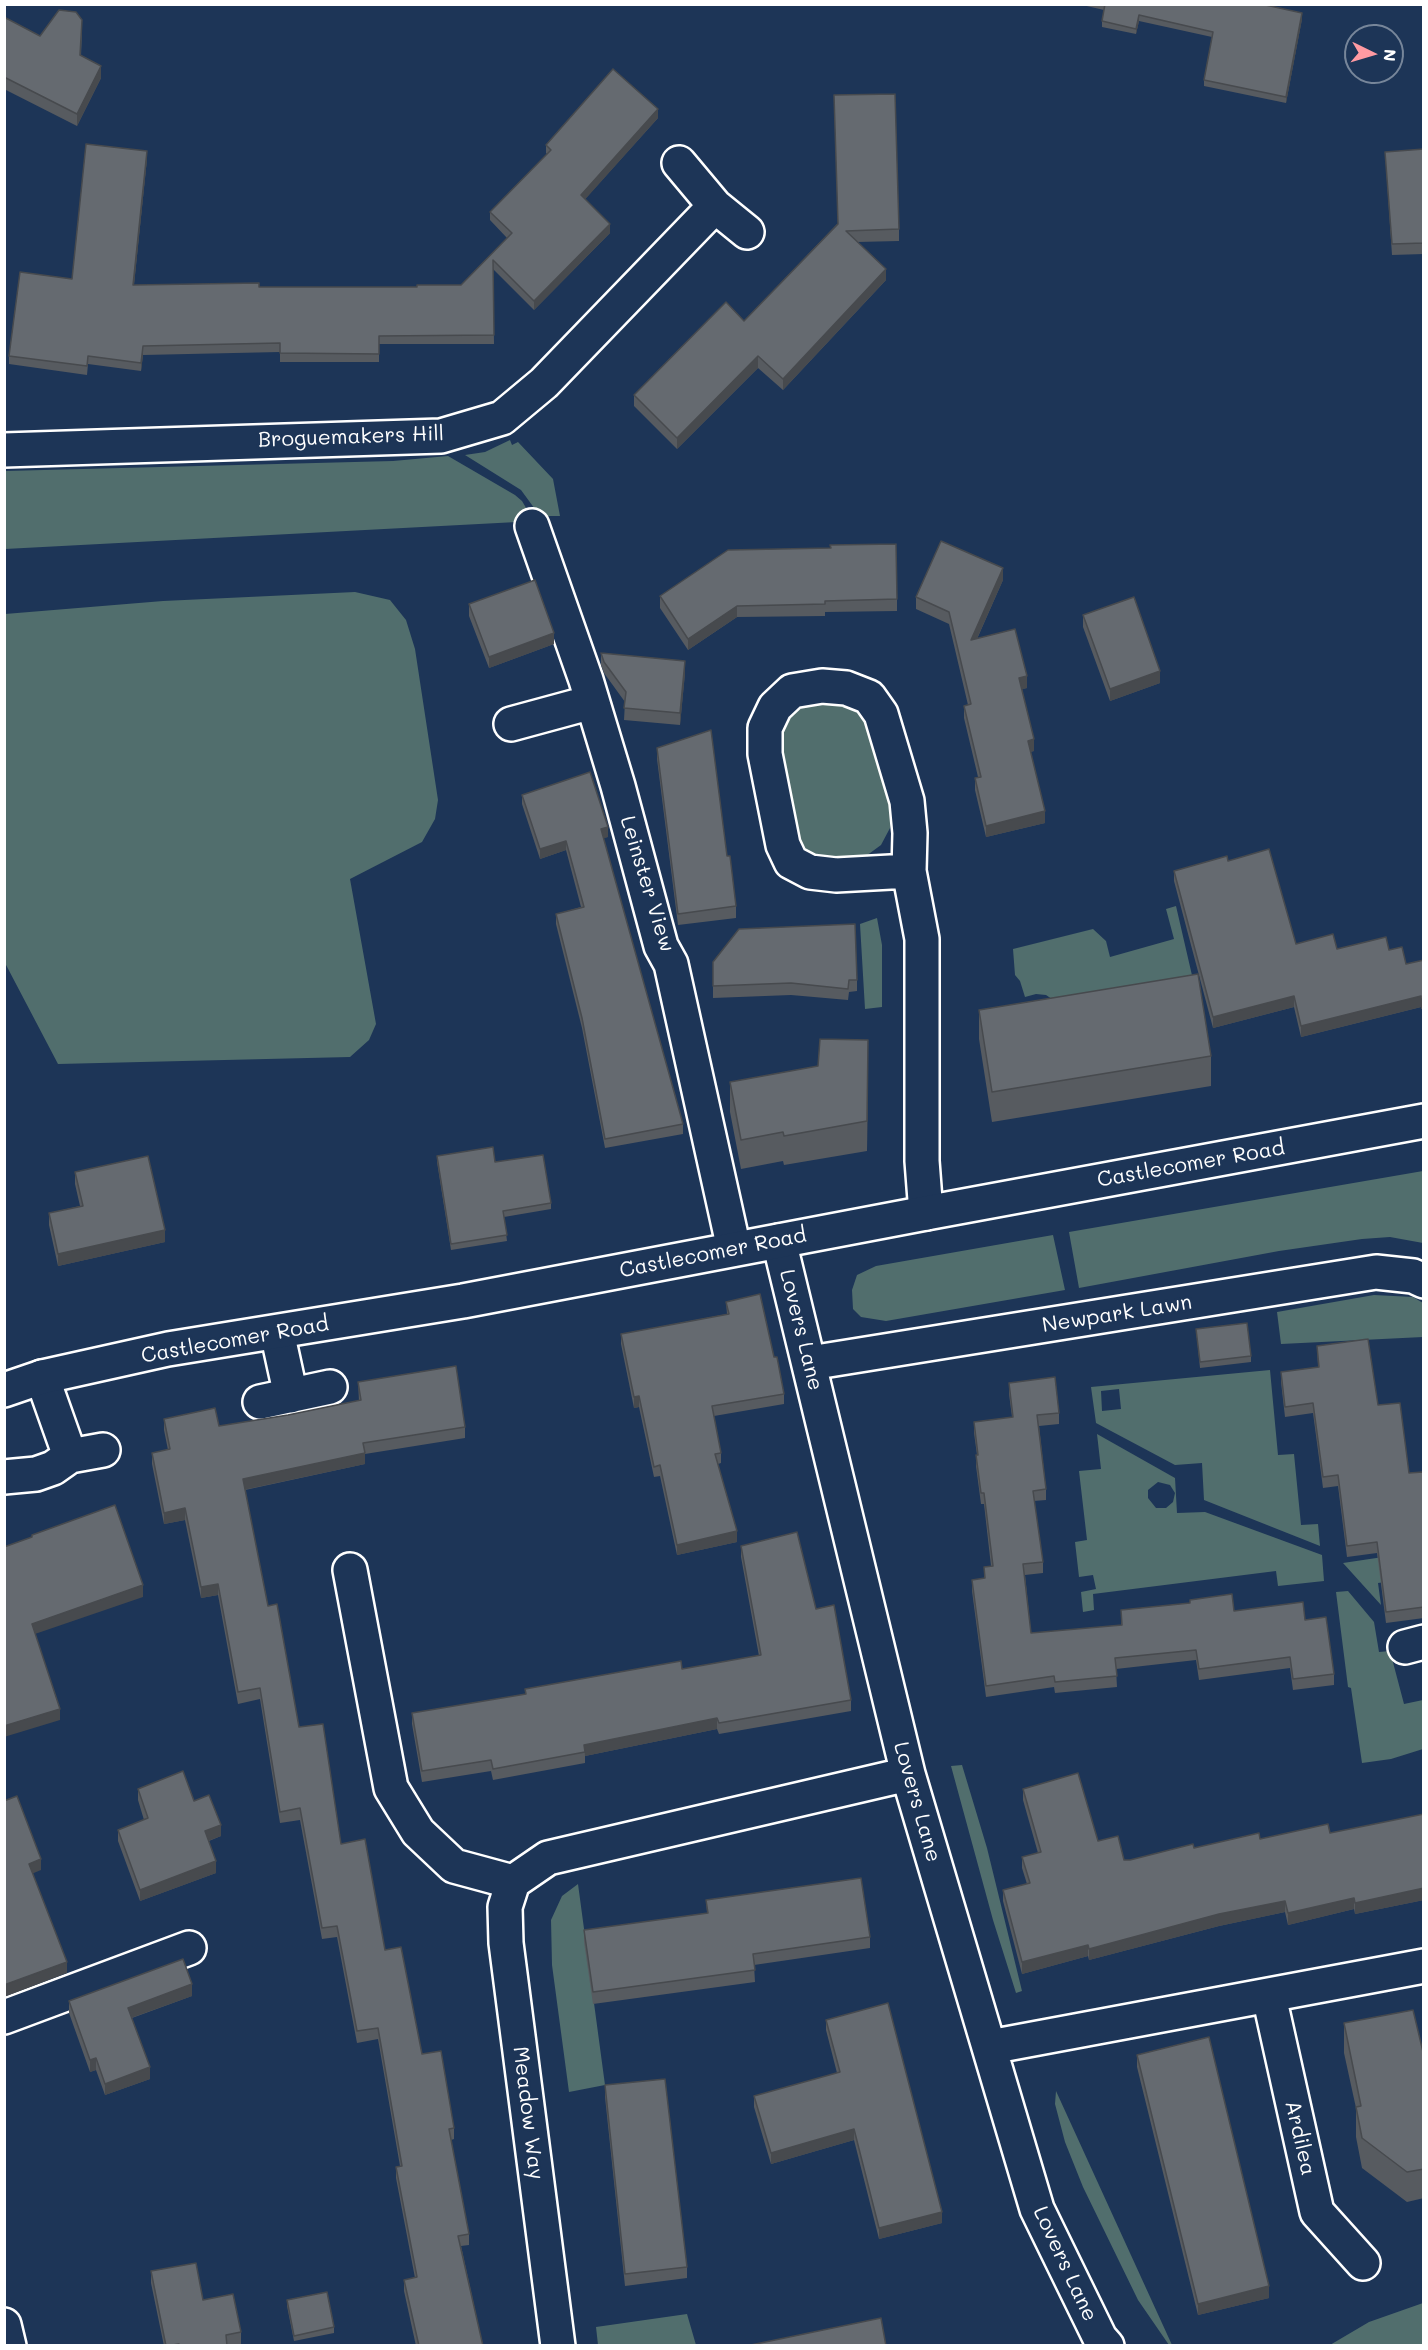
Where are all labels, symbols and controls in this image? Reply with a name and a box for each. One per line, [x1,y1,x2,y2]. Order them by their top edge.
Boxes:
north arrow [1344,24,1404,84]
text: N [1379,48,1401,62]
street label: Broguemakers Hill [258,421,444,453]
street label: Leinster View [614,813,680,955]
street label: Castlecomer Road [1095,1135,1287,1193]
street label: Castlecomer Road [617,1223,809,1283]
street label: Lovers Lane [774,1267,828,1393]
street label: Newpark Lawn [1040,1290,1194,1338]
street label: Castlecomer Road [139,1311,331,1369]
street label: Lovers Lane [888,1739,946,1865]
street label: Meadow Way [507,2045,549,2181]
street label: Ardilea [1279,2098,1321,2178]
street label: Lovers Lane [1027,2203,1103,2325]

